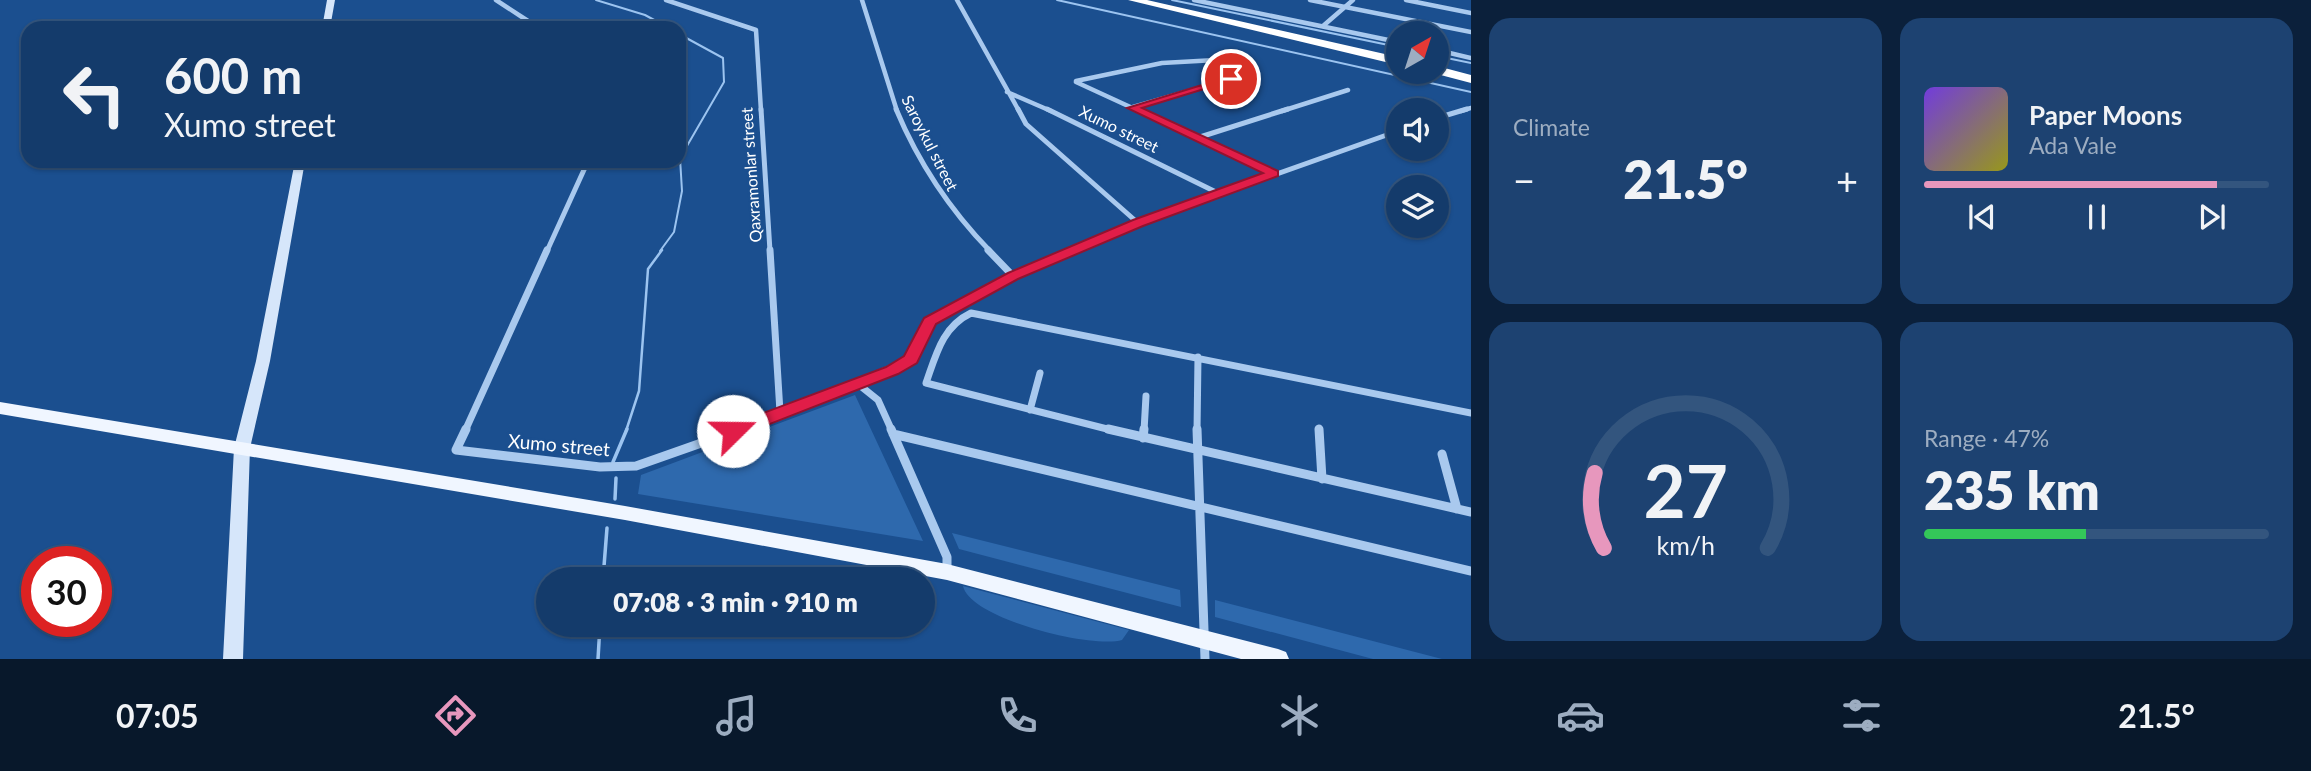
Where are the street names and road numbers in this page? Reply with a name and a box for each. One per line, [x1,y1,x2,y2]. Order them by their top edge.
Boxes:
street label: Saroykul street [898,92,963,194]
street label: Xumo street [1076,101,1162,156]
street label: Qaxramonlar street [736,107,765,243]
street label: Xumo street [507,429,611,460]

